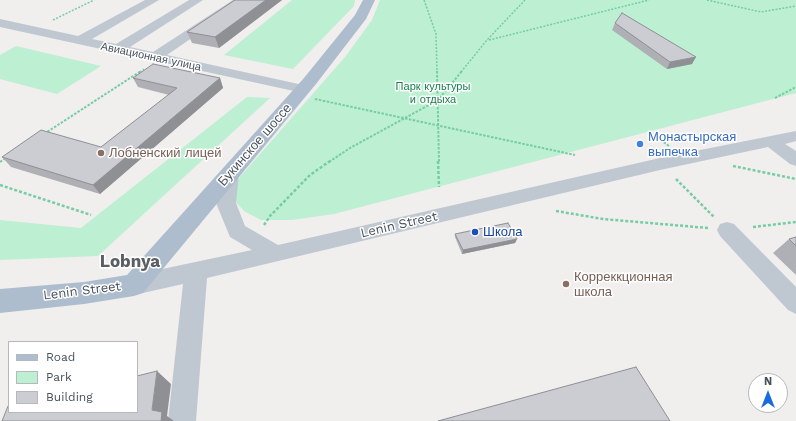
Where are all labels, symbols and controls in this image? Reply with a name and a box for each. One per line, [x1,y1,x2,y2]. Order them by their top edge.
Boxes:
street label: Авиационная улица [100,40,202,74]
park label: Парк культуры и отдыха [396,80,470,106]
street label: Букинское шоссе [215,101,295,189]
place label: Монастырская выпечка [648,129,736,160]
marker: Монастырская выпечка [635,139,645,149]
place label: Лобненский лицей [109,145,222,161]
marker: Лобненский лицей [96,148,106,158]
street label: Lenin Street [359,209,439,241]
place label: Школа [483,224,523,240]
marker: Школа [470,227,480,237]
district label: Lobnya [100,252,160,272]
place label: Корреккционная школа [574,269,672,300]
street label: Lenin Street [42,278,122,304]
marker: Корреккционная школа [561,279,571,289]
legend [8,341,138,413]
text: Road [46,350,75,364]
text: Park [46,370,72,384]
north arrow [748,373,788,413]
text: N [764,375,772,388]
text: Building [46,390,93,404]

